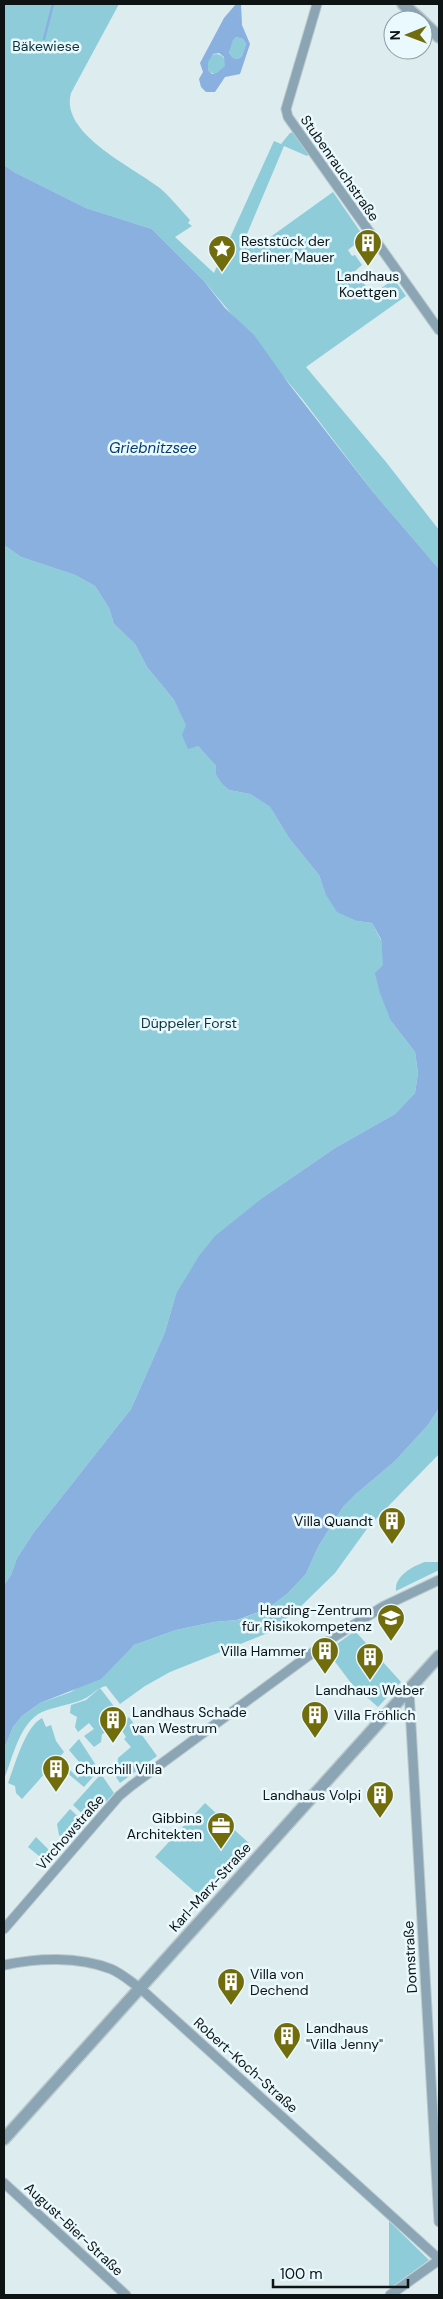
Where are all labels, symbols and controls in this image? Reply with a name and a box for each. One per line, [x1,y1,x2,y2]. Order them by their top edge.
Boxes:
north arrow [383,10,433,60]
text: N [386,30,404,40]
park label: Bäkewiese [12,37,80,55]
street label: Stubenrauchstraße [297,112,383,225]
building icon: Landhaus Koettgen [353,228,383,267]
place label: Reststück der Berliner Mauer [241,232,335,266]
place icon: Reststück der Berliner Mauer [207,234,237,273]
place label: Landhaus Koettgen [337,267,399,301]
water label: Griebnitzsee [109,438,197,458]
park label: Düppeler Forst [141,1014,237,1032]
building icon: Villa Quandt [377,1506,407,1545]
place label: Villa Quandt [294,1512,373,1530]
place label: Harding-Zentrum für Risikokompetenz [242,1601,372,1635]
school or university icon: Harding-Zentrum für Risikokompetenz [376,1603,406,1642]
building icon: Villa Hammer [310,1636,340,1675]
place label: Villa Hammer [220,1642,306,1660]
building icon: Landhaus Weber [355,1642,385,1681]
place label: Landhaus Weber [316,1681,424,1699]
building icon: Villa Fröhlich [300,1700,330,1739]
place label: Landhaus Schade van Westrum [132,1703,247,1737]
building icon: Landhaus Schade van Westrum [98,1705,128,1744]
place label: Villa Fröhlich [334,1706,416,1724]
building icon: Churchill Villa [41,1754,71,1793]
place label: Churchill Villa [75,1760,162,1778]
building icon: Landhaus Volpi [365,1780,395,1819]
place label: Landhaus Volpi [263,1786,361,1804]
street label: Virchowstraße [32,1790,108,1874]
place label: Gibbins Architekten [127,1809,202,1843]
office icon: Gibbins Architekten [206,1811,236,1850]
street label: Karl-Marx-Straße [165,1839,255,1935]
street label: Domstraße [399,1920,421,1994]
place label: Villa von Dechend [250,1965,308,1999]
building icon: Villa von Dechend [216,1967,246,2006]
street label: Robert-Koch-Straße [190,2013,302,2117]
place label: Landhaus "Villa Jenny" [306,2019,383,2053]
building icon: Landhaus "Villa Jenny" [272,2021,302,2060]
street label: August-Bier-Straße [21,2179,127,2280]
scale bar [273,2256,408,2288]
text: 100 m [280,2264,323,2284]

